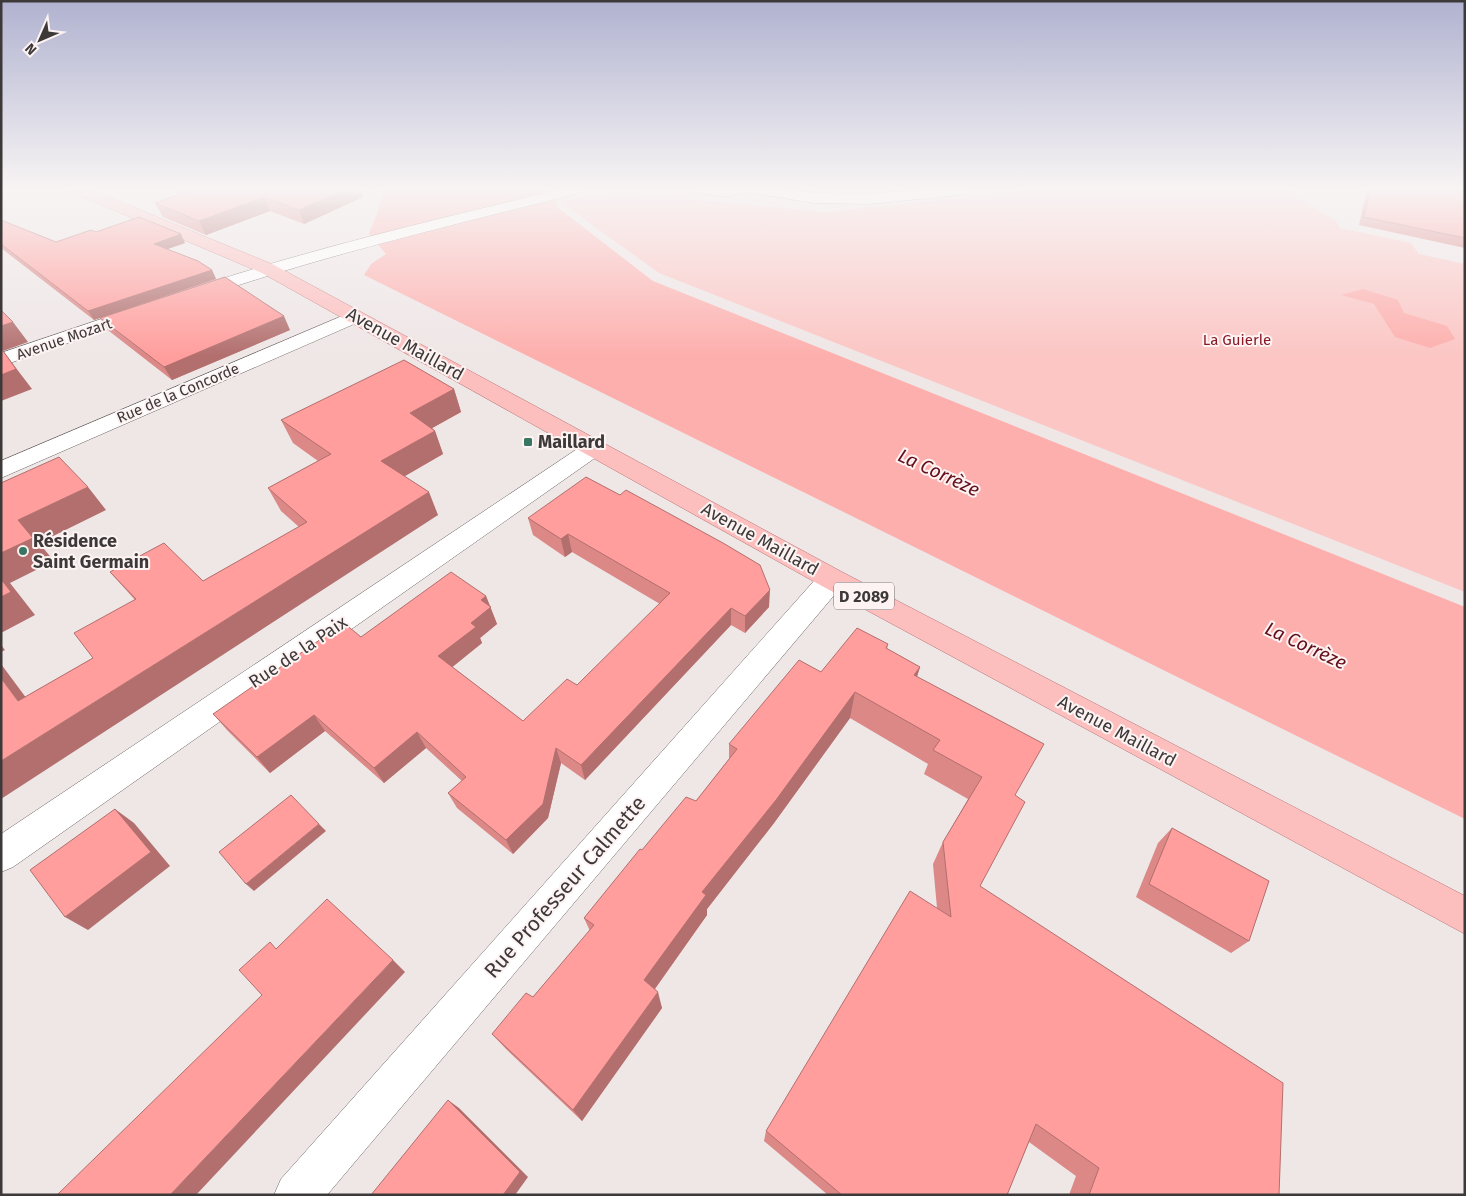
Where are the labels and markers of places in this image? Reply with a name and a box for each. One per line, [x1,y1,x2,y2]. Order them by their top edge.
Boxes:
place label: Maillard [538,431,605,453]
marker: Maillard [522,436,534,448]
place label: Résidence Saint Germain [33,530,149,573]
marker: Résidence Saint Germain [17,545,29,557]

